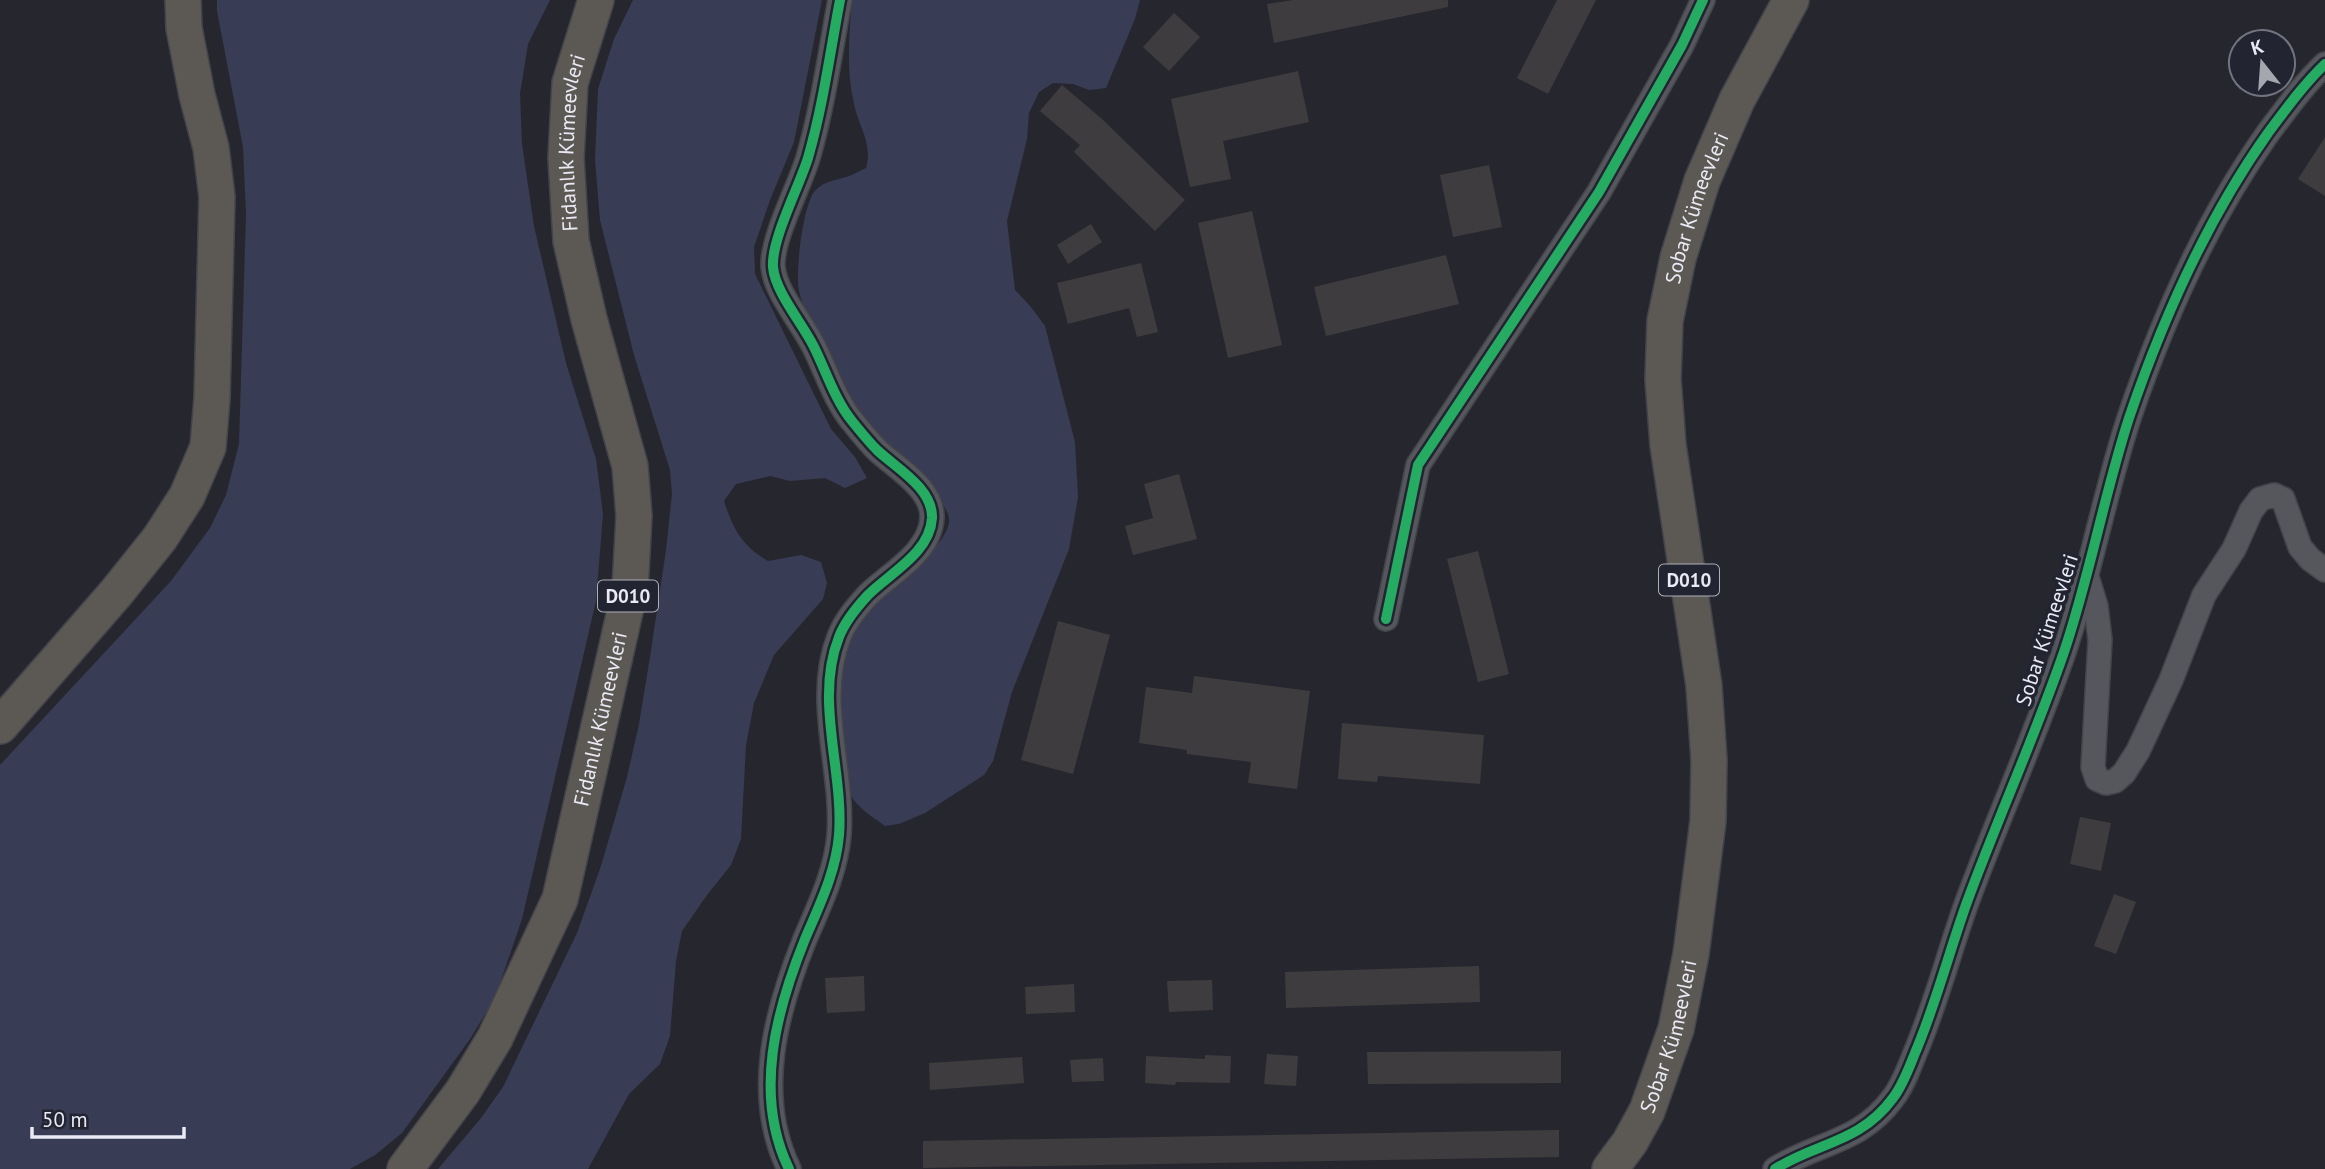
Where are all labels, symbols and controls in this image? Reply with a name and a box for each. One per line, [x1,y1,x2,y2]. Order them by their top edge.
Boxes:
north arrow [2227,28,2297,98]
text: K [2248,33,2266,60]
street label: Fidanlık Kümeevleri [552,51,591,232]
street label: Sobar Kümeevleri [1659,128,1734,286]
street label: Sobar Kümeevleri [2009,550,2084,709]
road number: D010 [1659,565,1719,596]
road number: D010 [598,580,658,611]
street label: Fidanlık Kümeevleri [567,629,633,809]
street label: Sobar Kümeevleri [1633,957,1703,1116]
scale bar [32,1096,184,1140]
text: 50 m [42,1106,88,1133]

